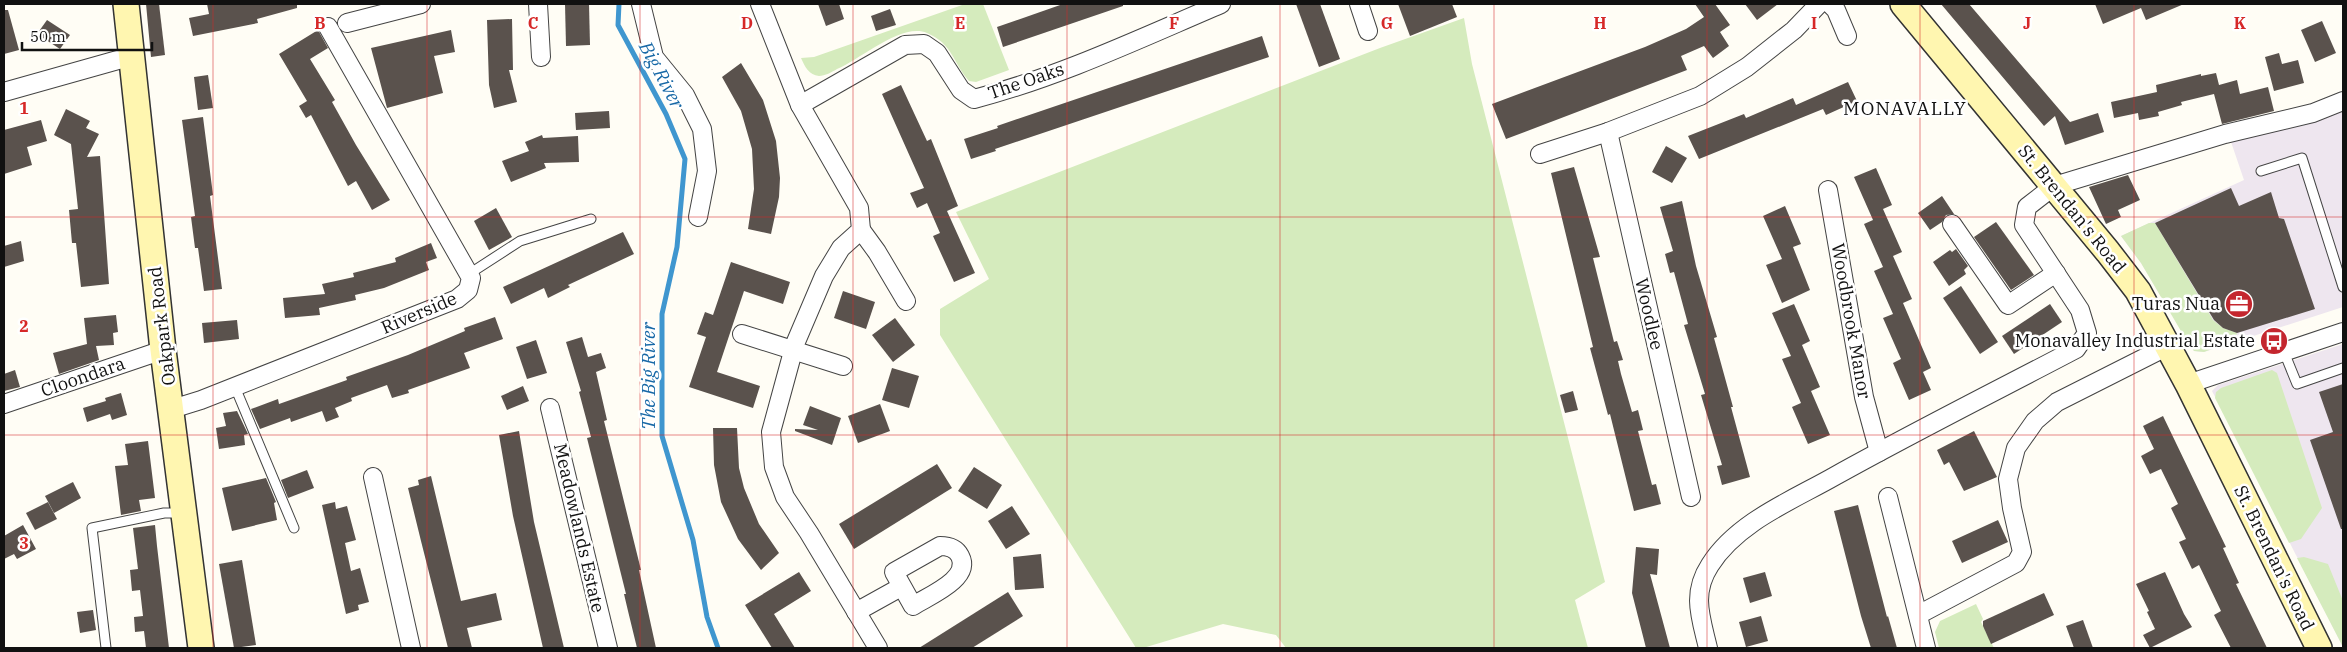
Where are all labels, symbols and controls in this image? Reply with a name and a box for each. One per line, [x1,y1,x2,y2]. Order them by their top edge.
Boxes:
text: B [314,13,326,33]
text: C [528,13,538,33]
text: D [741,13,753,33]
text: E [955,13,965,33]
text: F [1169,13,1179,33]
text: G [1381,13,1393,33]
text: H [1594,13,1607,33]
text: I [1811,13,1817,33]
text: J [2023,13,2031,33]
text: K [2234,13,2247,33]
scale bar [22,20,152,52]
text: 50 m [30,27,66,46]
water label: Big River [634,36,690,114]
street label: The Oaks [985,57,1067,104]
district label: MONAVALLY [1843,96,1967,120]
text: 1 [19,98,29,118]
street label: St. Brendan's Road [2013,140,2131,278]
street label: Woodbrook Manor [1827,241,1876,400]
street label: Oakpark Road [143,265,180,387]
street label: Woodlee [1630,276,1669,352]
street label: Riverside [378,286,460,339]
office icon: Turas Nua [2224,289,2254,319]
place label: Turas Nua [2132,292,2220,315]
text: 2 [19,316,29,336]
water label: The Big River [636,321,660,430]
bus stop icon: Monavalley Industrial Estate [2259,326,2289,356]
place label: Monavalley Industrial Estate [2015,329,2255,352]
street label: Cloondara [38,351,128,402]
street label: Meadowlands Estate [549,441,610,615]
street label: St. Brendan's Road [2229,481,2320,634]
text: 3 [19,533,29,553]

